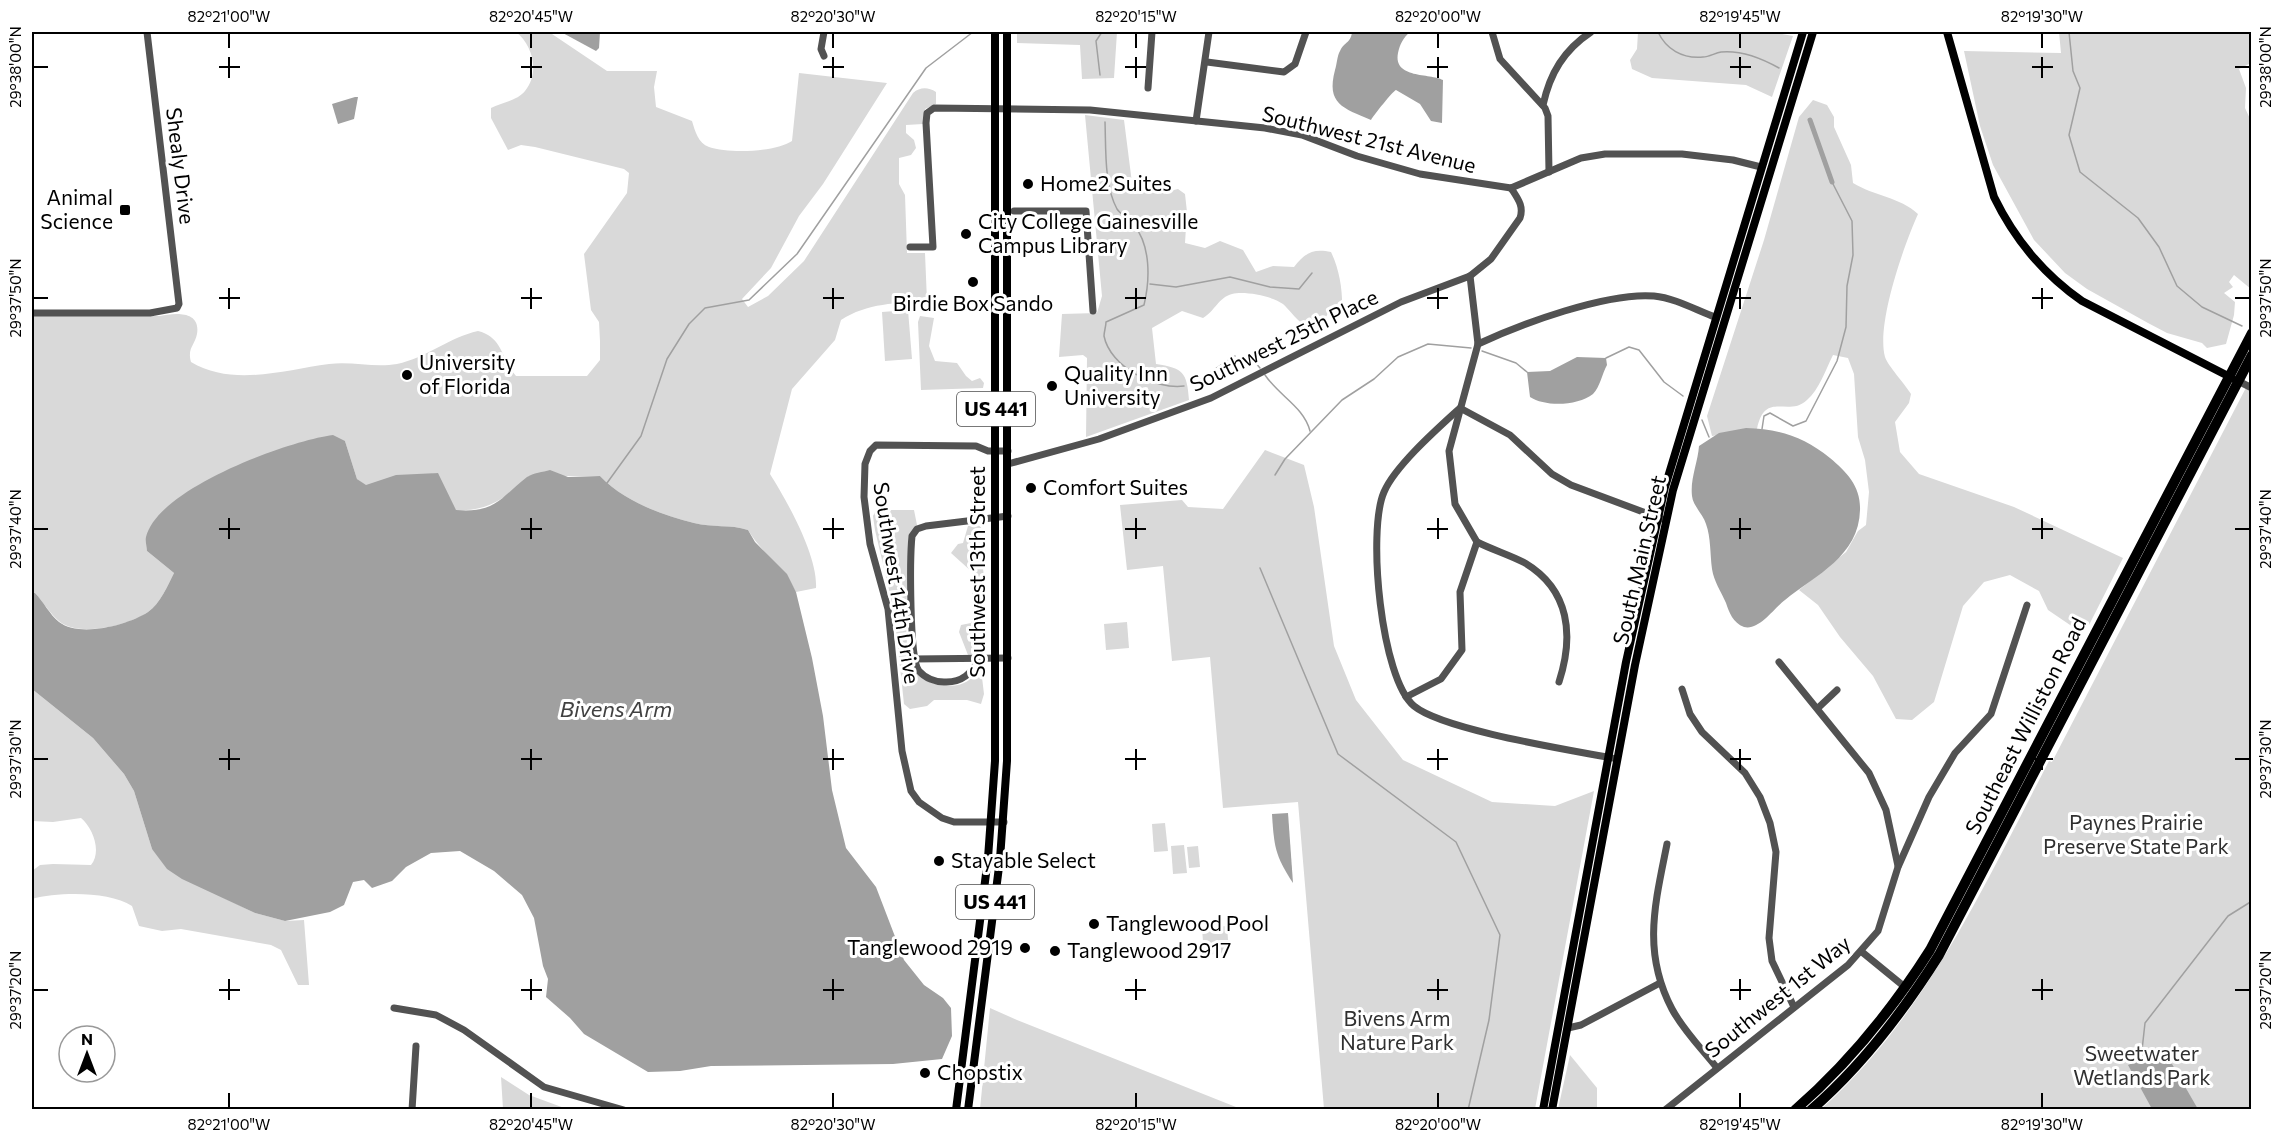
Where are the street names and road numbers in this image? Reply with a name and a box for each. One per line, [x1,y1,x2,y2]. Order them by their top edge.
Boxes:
street label: Southwest 21st Avenue [1260,100,1479,177]
street label: Shealy Drive [162,106,201,226]
street label: Southwest 25th Place [1185,283,1381,396]
road number: US 441 [957,392,1035,426]
street label: Southwest 13th Street [964,466,989,678]
street label: South Main Street [1607,473,1670,647]
street label: Southwest 14th Drive [869,480,926,685]
street label: Southeast Williston Road [1959,613,2090,838]
road number: US 441 [956,885,1034,919]
street label: Southwest 1st Way [1699,930,1855,1062]

